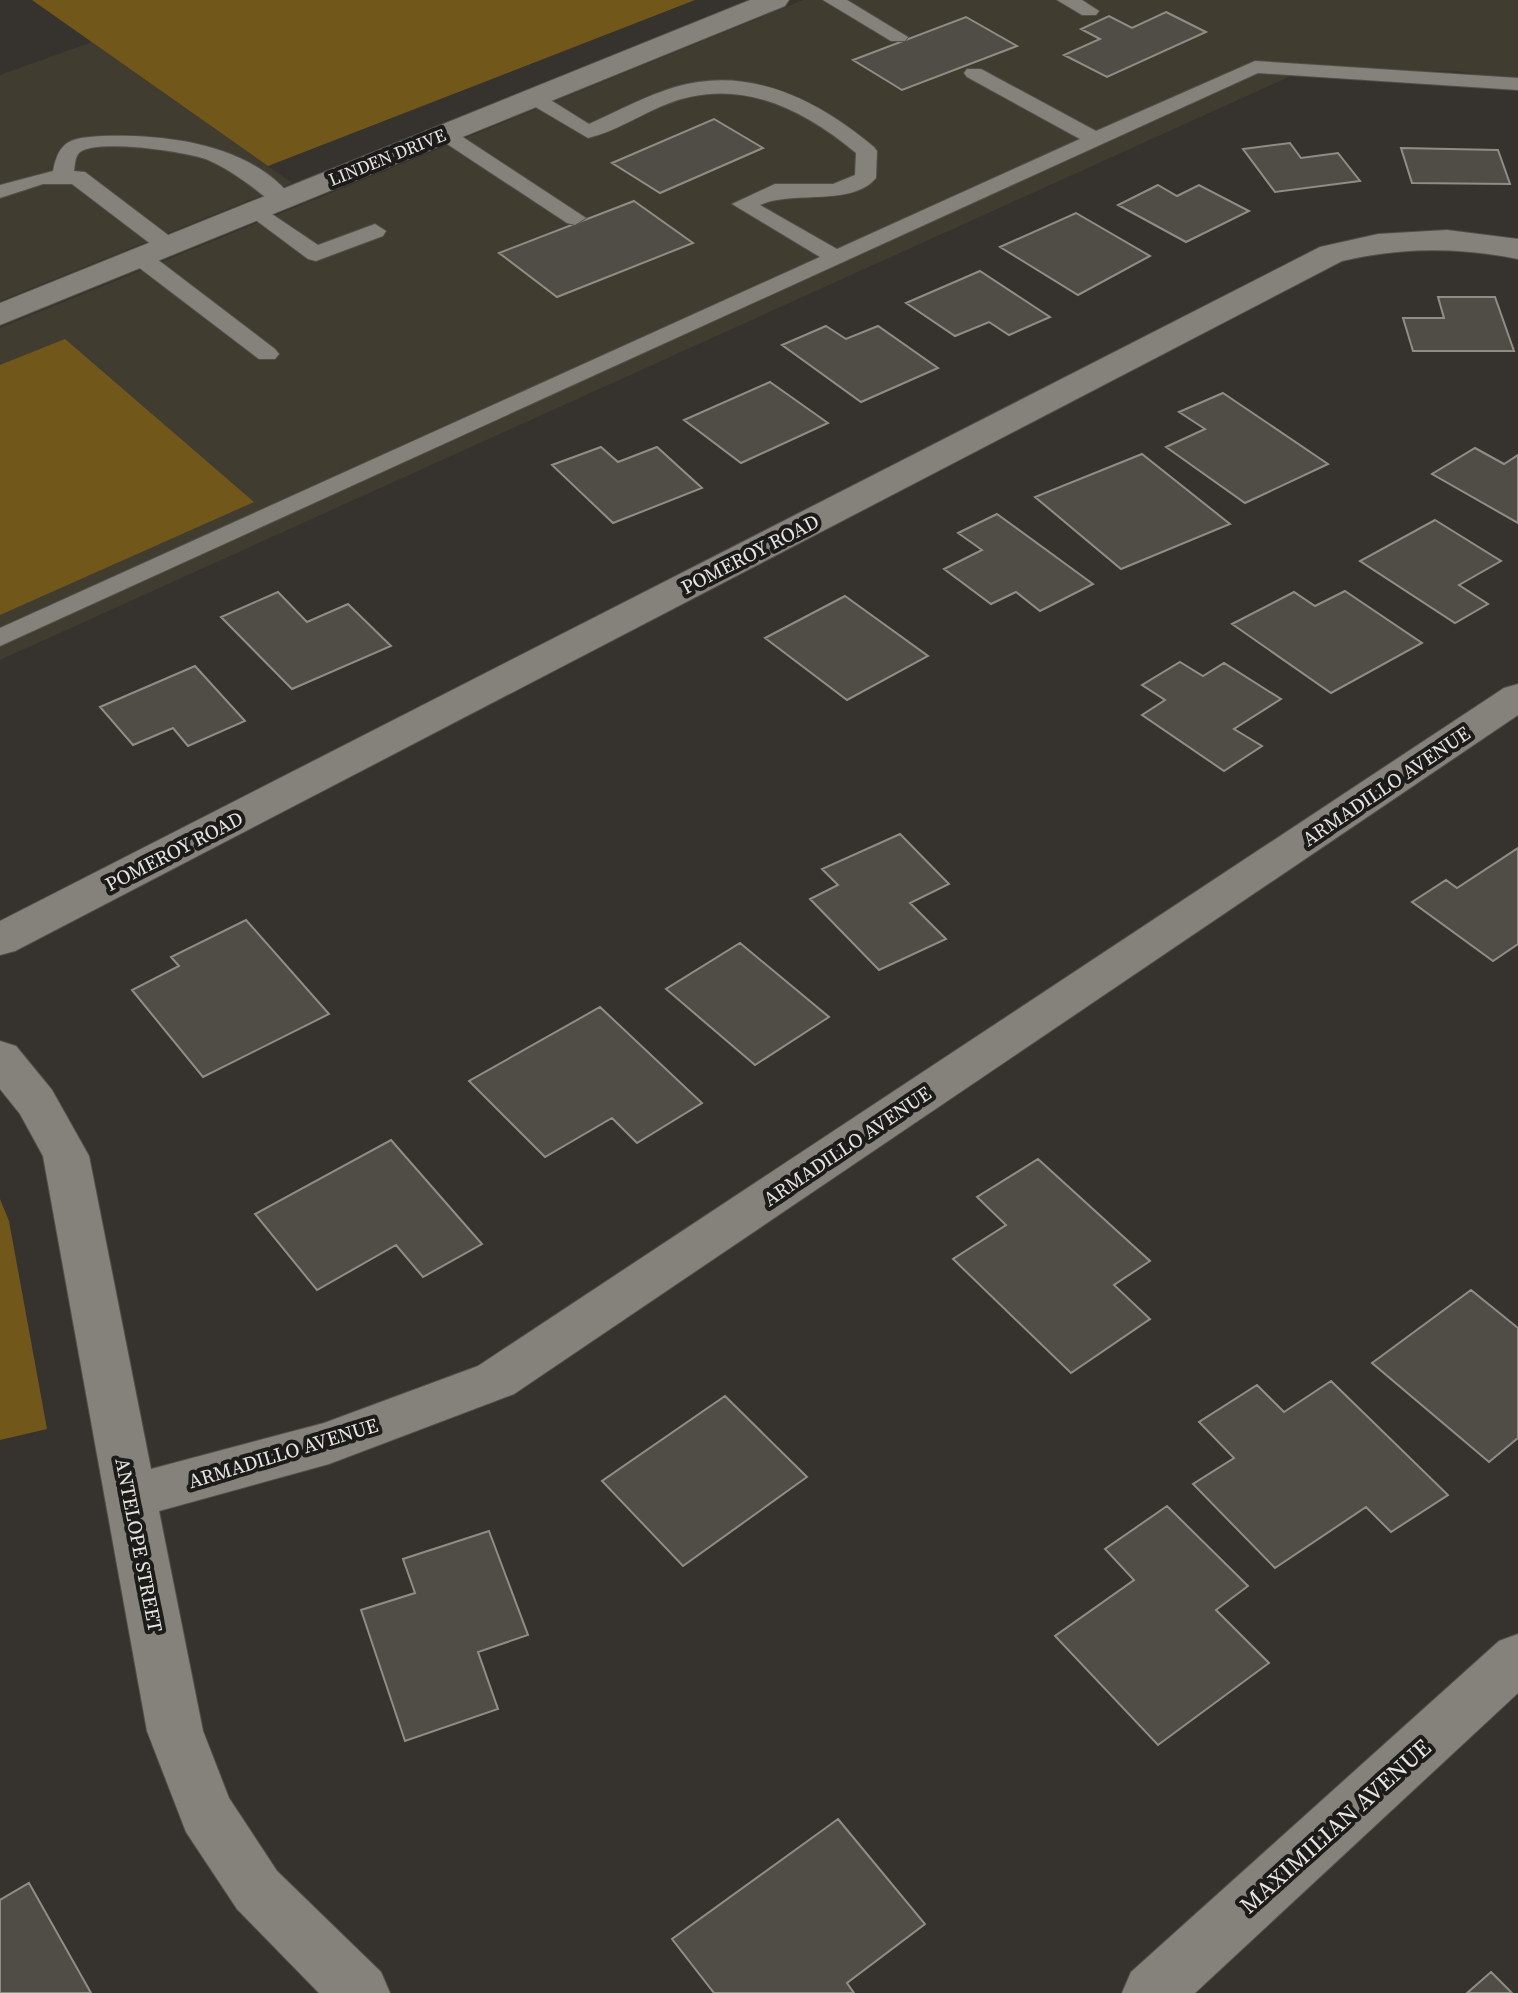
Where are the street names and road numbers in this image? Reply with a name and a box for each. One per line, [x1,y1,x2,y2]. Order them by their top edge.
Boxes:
street label: LINDEN DRIVE [325,122,449,192]
street label: POMEROY ROAD [676,507,824,601]
street label: ARMADILLO AVENUE [1296,719,1476,853]
street label: POMEROY ROAD [100,804,248,898]
street label: ARMADILLO AVENUE [757,1079,937,1213]
street label: ARMADILLO AVENUE [185,1411,381,1495]
street label: ANTELOPE STREET [108,1456,170,1634]
street label: MAXIMILIAN AVENUE [1232,1731,1438,1921]

